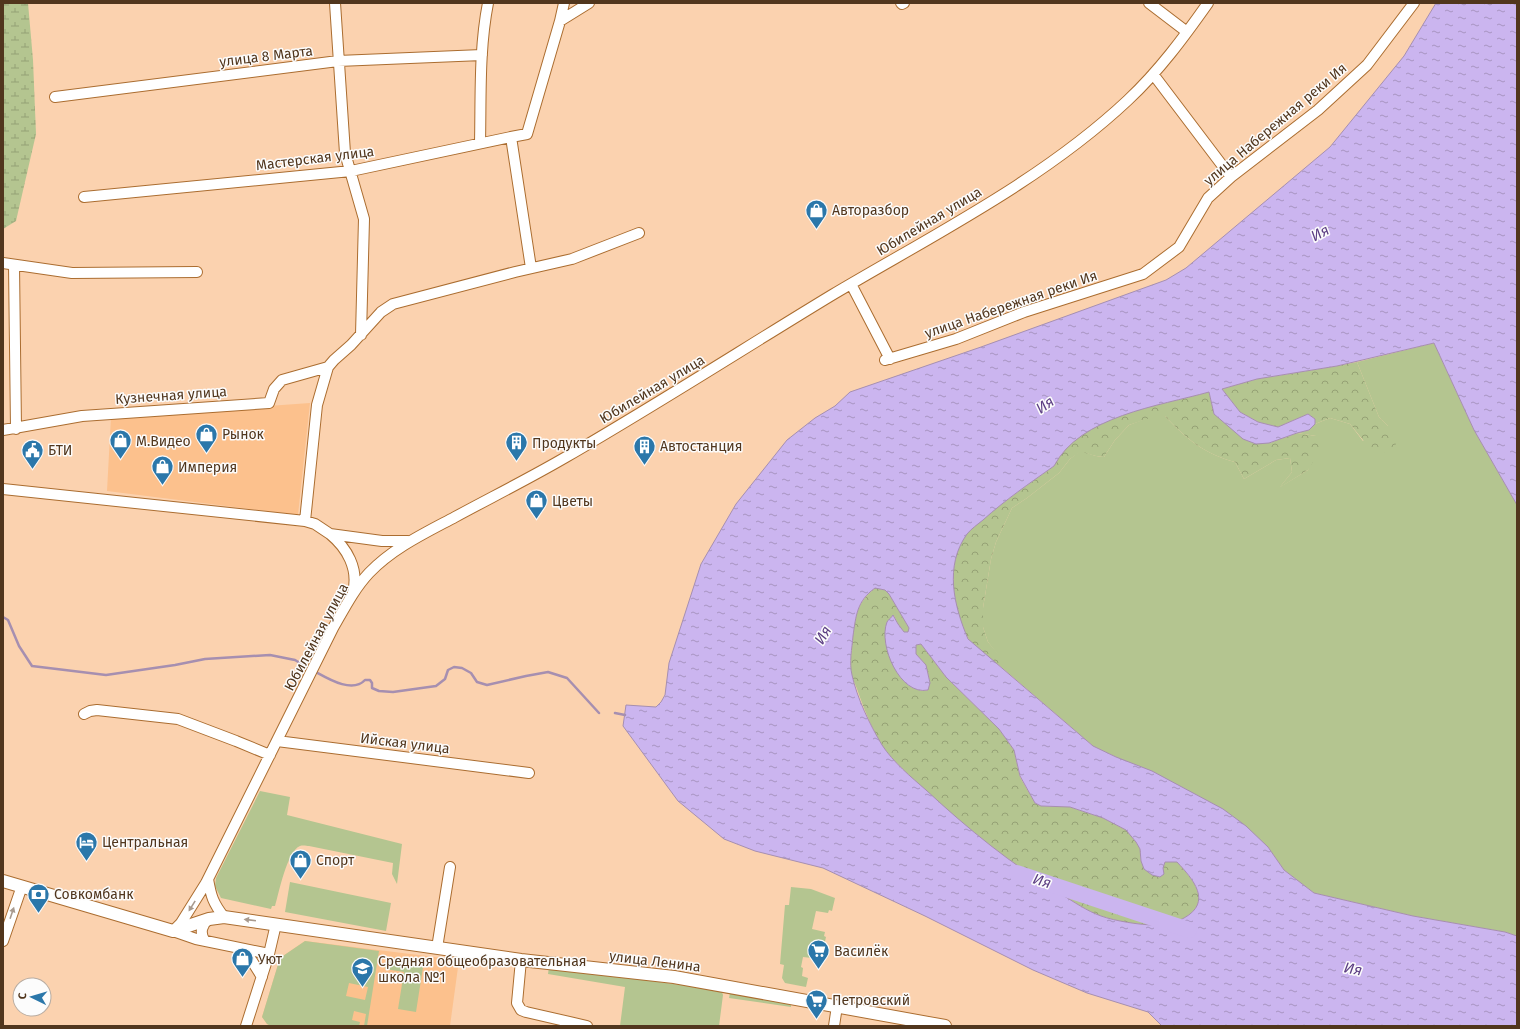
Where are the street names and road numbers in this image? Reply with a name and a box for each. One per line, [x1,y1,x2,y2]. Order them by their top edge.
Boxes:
street label: улица 8 Марта [218,42,314,71]
street label: улица Набережная реки Ия [1200,60,1350,189]
street label: Мастерская улица [255,143,375,174]
street label: Юбилейная улица [874,183,985,260]
street label: улица Набережная реки Ия [923,267,1100,342]
street label: Юбилейная улица [597,351,708,428]
street label: Кузнечная улица [115,383,227,408]
street label: Юбилейная улица [281,580,352,694]
street label: Ийская улица [359,730,451,757]
street label: улица Ленина [608,947,702,976]

